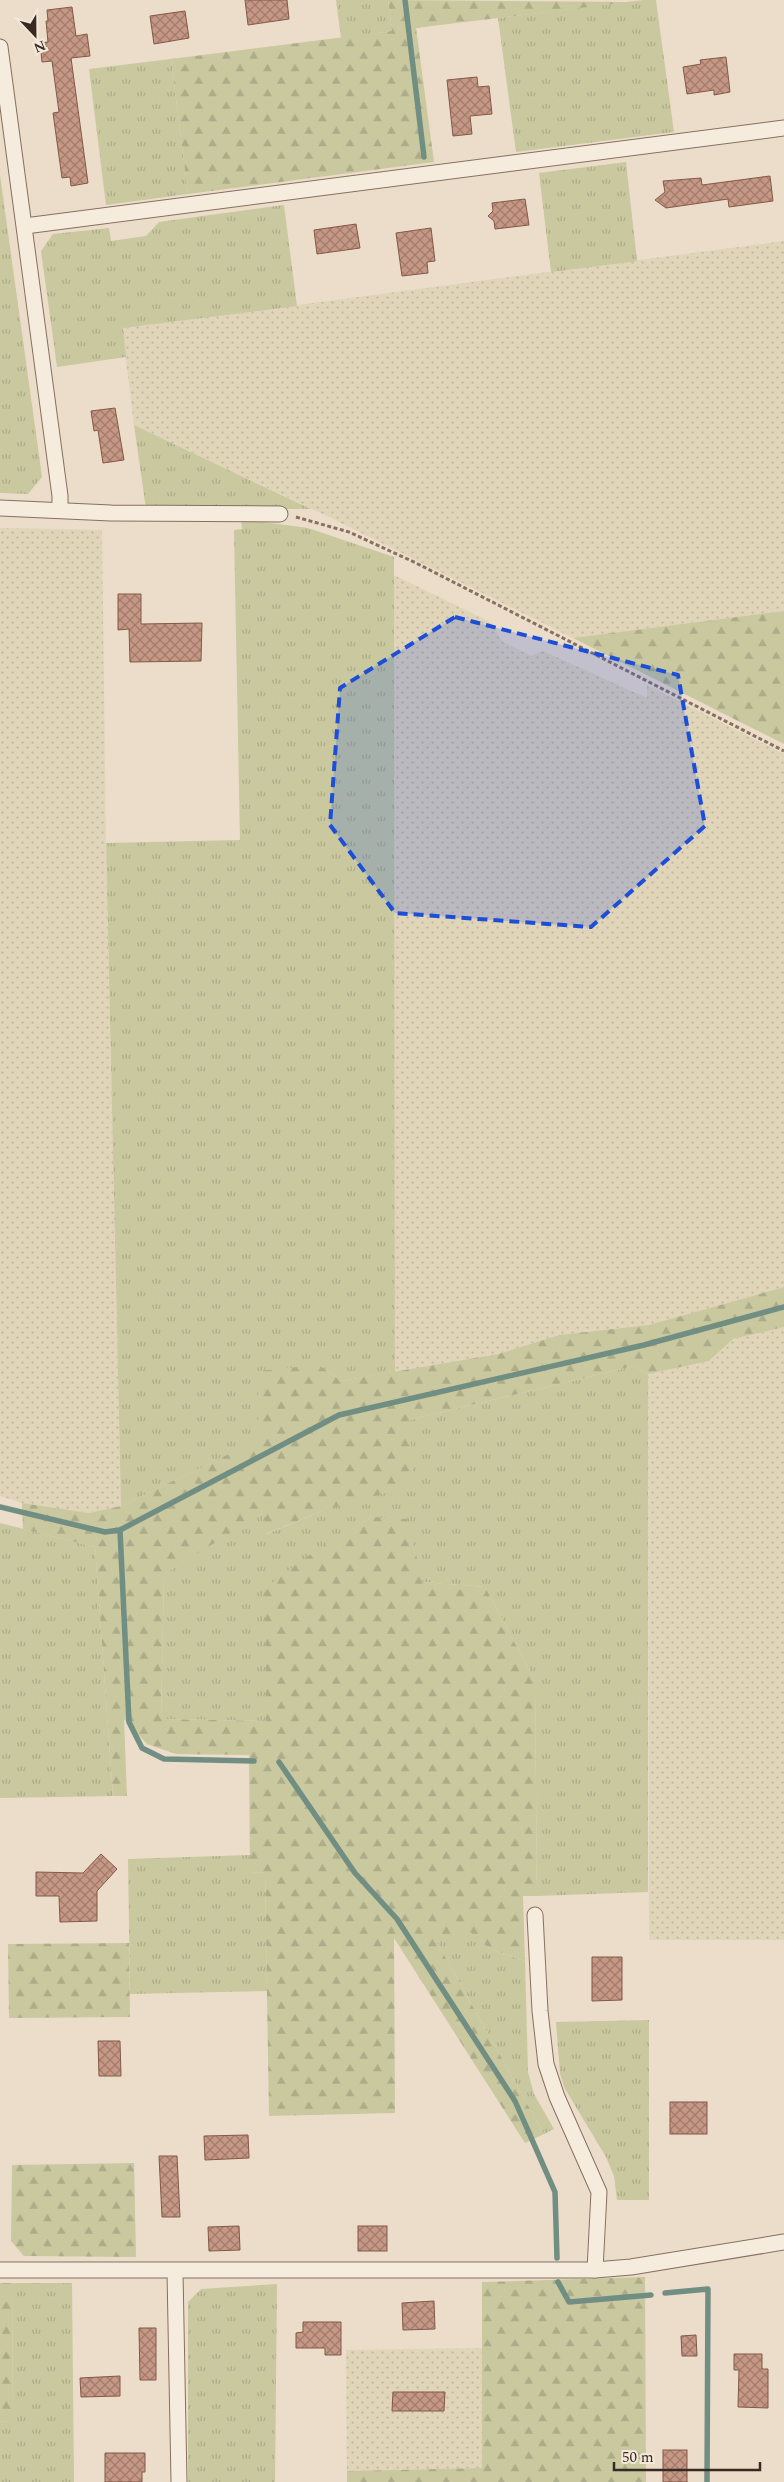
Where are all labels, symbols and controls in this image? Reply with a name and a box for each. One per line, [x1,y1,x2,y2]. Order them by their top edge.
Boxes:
north arrow [10,10,60,60]
text: N [30,35,49,58]
scale bar [614,2440,760,2472]
text: 50 m [622,2446,654,2469]

